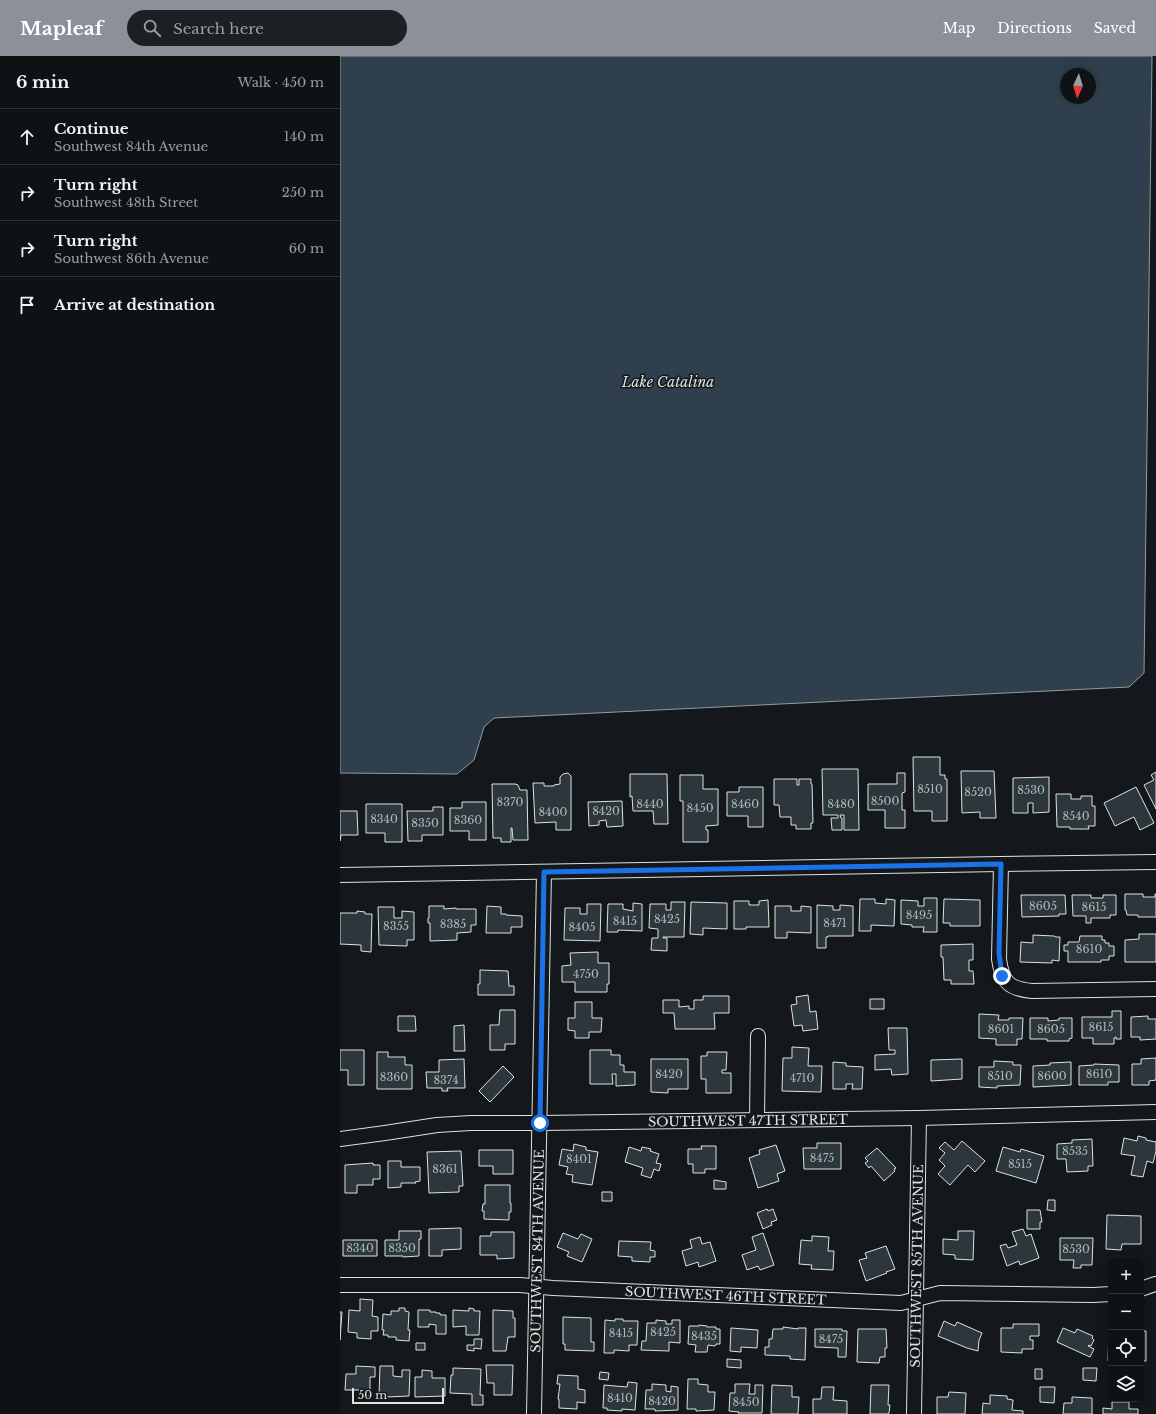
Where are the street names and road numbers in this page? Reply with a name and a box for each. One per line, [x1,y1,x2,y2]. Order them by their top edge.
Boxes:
street label: SOUTHWEST 47TH STREET [648,1111,849,1131]
street label: SOUTHWEST 84TH AVENUE [527,1149,548,1353]
street label: SOUTHWEST 85TH AVENUE [907,1164,927,1368]
street label: SOUTHWEST 46TH STREET [625,1283,827,1309]

